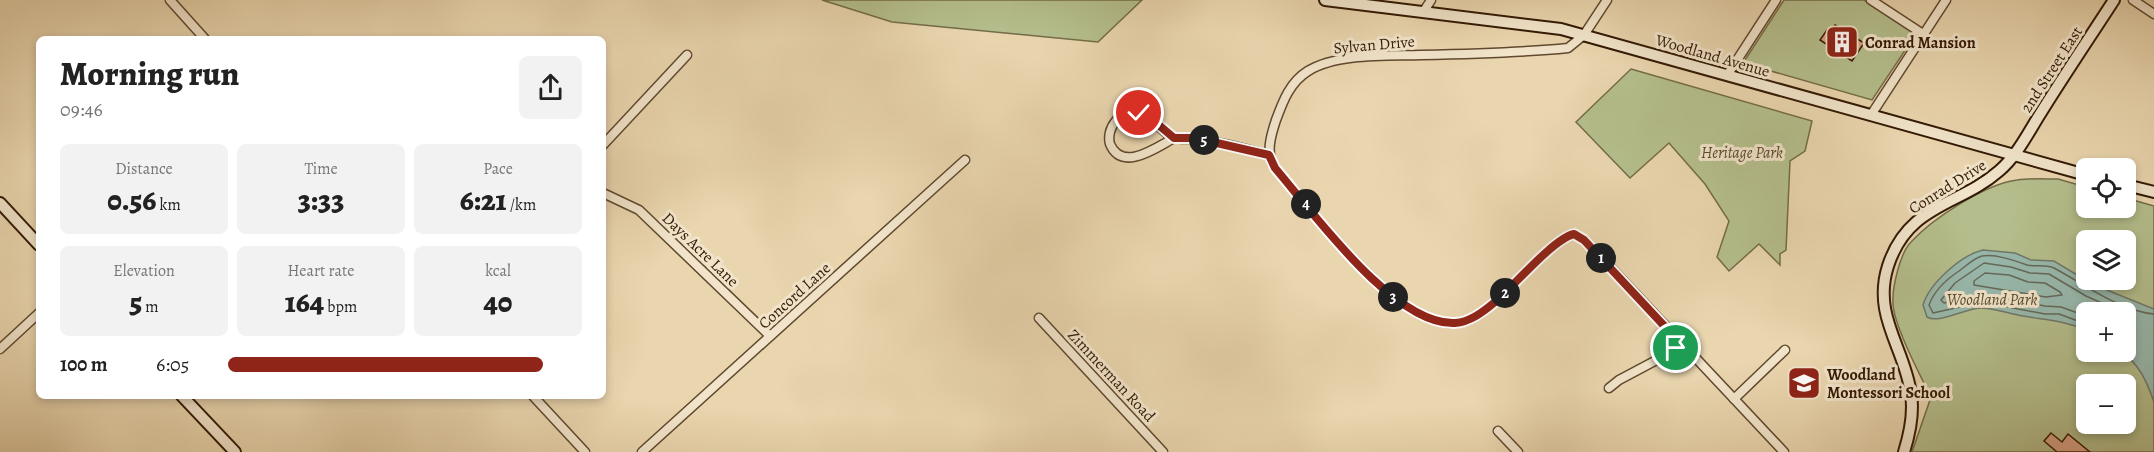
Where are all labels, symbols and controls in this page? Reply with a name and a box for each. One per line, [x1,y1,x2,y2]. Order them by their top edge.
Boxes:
street label: 2nd Street East [2016,22,2088,117]
building icon: Conrad Mansion [1824,24,1860,60]
street label: Woodland Avenue [1652,29,1772,83]
street label: Sylvan Drive [1333,30,1416,60]
place label: Conrad Mansion [1865,32,1976,54]
text: Morning run [60,51,239,96]
button: share [519,56,582,119]
pin [1113,87,1164,138]
text: 09:46 [60,96,103,123]
icon: check [1122,96,1155,129]
pin: 5 [1189,125,1219,155]
text: 5 [1201,129,1207,151]
park label: Heritage Park [1701,142,1783,164]
street label: Conrad Drive [1905,154,1990,219]
text: Distance [115,158,173,180]
text: Time [304,158,338,180]
text: Pace [483,158,513,180]
map controls [2076,158,2136,434]
button: locate [2076,158,2136,218]
text: 0.56 [107,180,156,220]
text: 3:33 [298,180,344,220]
text: 6:21 [460,180,507,220]
pin: 4 [1291,189,1321,219]
text: 4 [1302,193,1310,215]
text: km [156,194,181,216]
text: /km [507,194,536,216]
street label: Days Acre Lane [657,207,743,292]
button: layers [2076,230,2136,290]
pin: 1 [1586,243,1616,273]
text: 1 [1598,247,1604,269]
street label: Concord Lane [754,257,836,334]
text: Elevation [113,260,175,282]
text: Heart rate [288,260,354,282]
text: kcal [485,260,511,282]
pin: 2 [1490,278,1520,308]
text: 5 [129,282,142,322]
text: 164 [285,282,324,322]
text: 40 [484,282,512,322]
pin: 3 [1378,282,1408,312]
text: 2 [1501,282,1509,304]
text: 3 [1390,286,1396,308]
park label: Woodland Park [1947,289,2037,311]
text: m [142,296,159,318]
text: bpm [324,296,357,318]
button: + [2076,302,2136,362]
pin [1650,322,1701,373]
street label: Zimmerman Road [1062,324,1160,427]
icon: arrive [1659,331,1692,364]
text: 100 m [60,351,108,378]
text: 6:05 [156,351,189,378]
place label: Woodland Montessori School [1826,364,1951,404]
school or university icon: Woodland Montessori School [1786,365,1822,401]
button: − [2076,374,2136,434]

